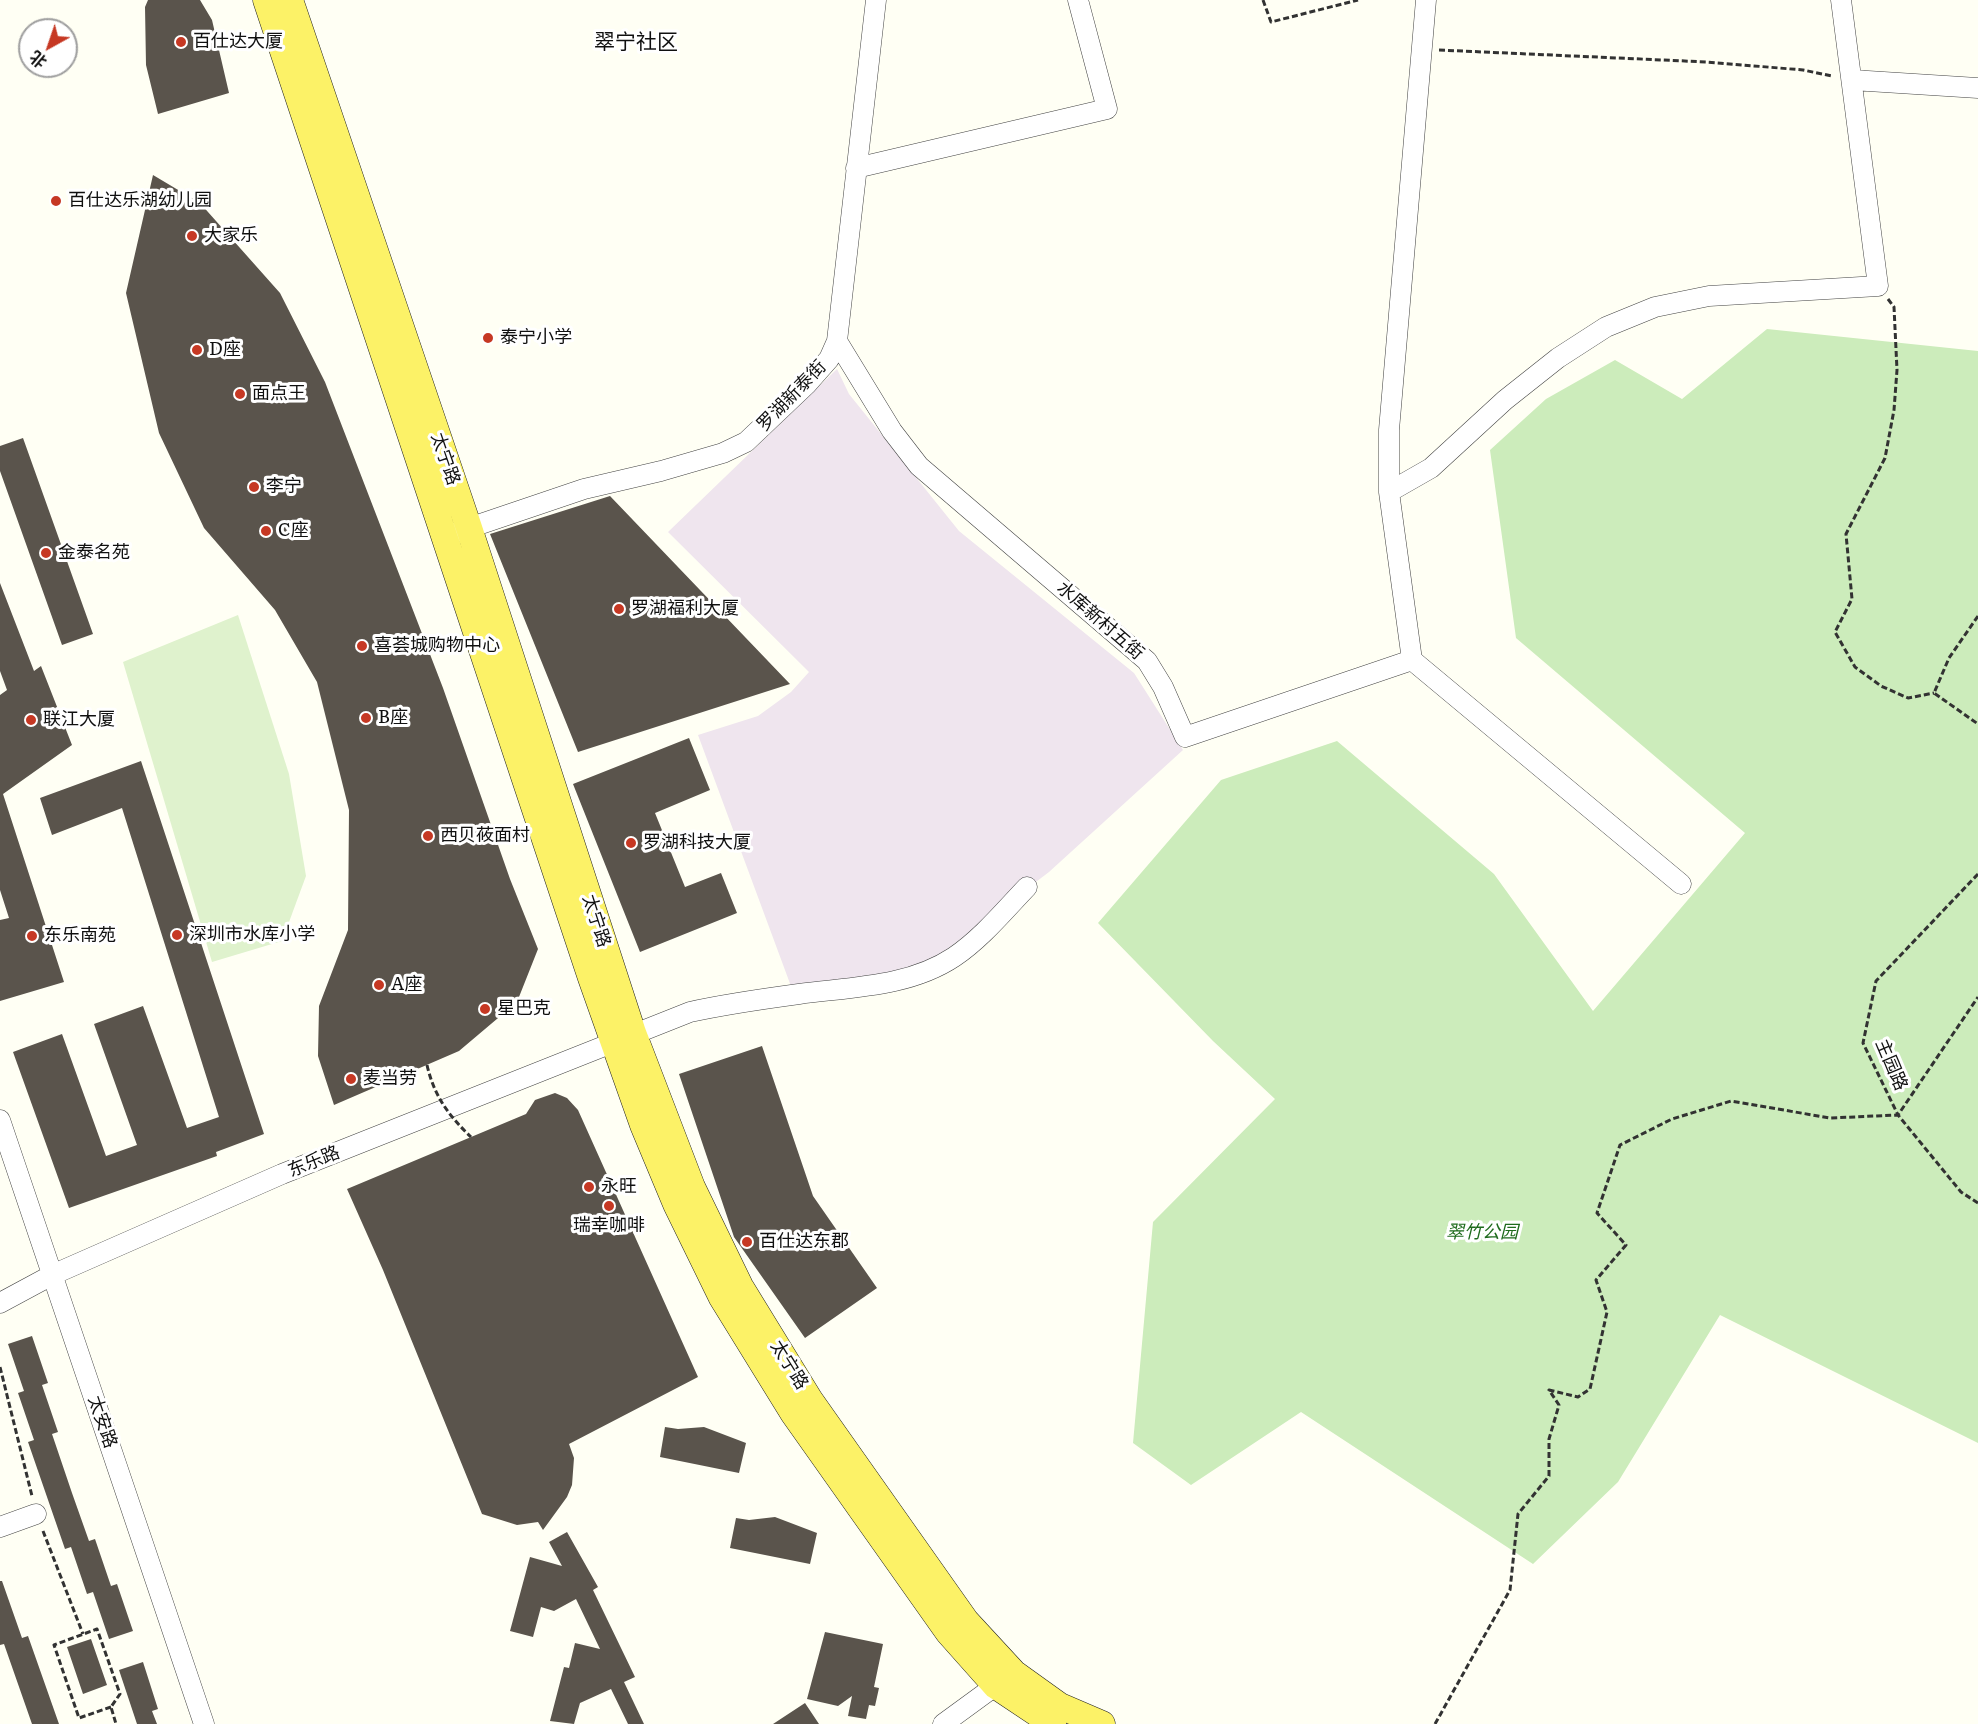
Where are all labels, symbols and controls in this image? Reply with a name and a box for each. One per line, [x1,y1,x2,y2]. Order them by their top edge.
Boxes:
north arrow [18,18,78,78]
district label: 翠宁社区 [594,30,678,56]
place label: 百仕达大厦 [193,31,283,53]
marker: 百仕达大厦 [174,35,188,49]
text: 北 [24,46,52,75]
place label: 百仕达乐湖幼儿园 [68,190,212,212]
marker: 百仕达乐湖幼儿园 [49,194,63,208]
place label: 大家乐 [204,225,258,247]
marker: 大家乐 [185,229,199,243]
place label: 泰宁小学 [500,327,572,349]
marker: 泰宁小学 [481,331,495,345]
place label: D座 [209,339,241,361]
marker: D座 [190,343,204,357]
street label: 罗湖新泰街 [753,356,831,436]
place label: 面点王 [252,383,306,405]
marker: 面点王 [233,387,247,401]
street label: 太宁路 [426,430,464,488]
place label: 李宁 [266,476,302,498]
marker: 李宁 [247,480,261,494]
place label: C座 [278,520,309,542]
marker: C座 [259,524,273,538]
place label: 金泰名苑 [58,542,130,564]
marker: 金泰名苑 [39,546,53,560]
street label: 水库新村五街 [1052,577,1148,665]
place label: 罗湖福利大厦 [631,598,739,620]
marker: 罗湖福利大厦 [612,602,626,616]
place label: 喜荟城购物中心 [374,635,500,657]
marker: 喜荟城购物中心 [355,639,369,653]
place label: B座 [378,707,408,729]
place label: 联江大厦 [43,709,115,731]
marker: B座 [359,711,373,725]
marker: 联江大厦 [24,713,38,727]
place label: 西贝莜面村 [440,825,530,847]
marker: 西贝莜面村 [421,829,435,843]
place label: 罗湖科技大厦 [643,832,751,854]
marker: 罗湖科技大厦 [624,836,638,850]
street label: 太宁路 [577,892,615,950]
place label: 深圳市水库小学 [189,924,315,946]
place label: 东乐南苑 [44,925,116,947]
marker: 深圳市水库小学 [170,928,184,942]
marker: 东乐南苑 [25,929,39,943]
place label: A座 [391,974,422,996]
marker: A座 [372,978,386,992]
place label: 星巴克 [497,998,551,1020]
marker: 星巴克 [478,1002,492,1016]
street label: 主园路 [1871,1036,1911,1094]
place label: 麦当劳 [363,1068,417,1090]
marker: 麦当劳 [344,1072,358,1086]
street label: 东乐路 [285,1142,343,1182]
place label: 永旺 [601,1176,637,1198]
marker: 永旺 [582,1180,596,1194]
marker: 瑞幸咖啡 [602,1199,616,1213]
place label: 瑞幸咖啡 [573,1215,645,1237]
park label: 翠竹公园 [1446,1222,1518,1244]
place label: 百仕达东郡 [759,1231,849,1253]
marker: 百仕达东郡 [740,1235,754,1249]
street label: 太宁路 [766,1336,812,1394]
street label: 太安路 [83,1393,121,1451]

